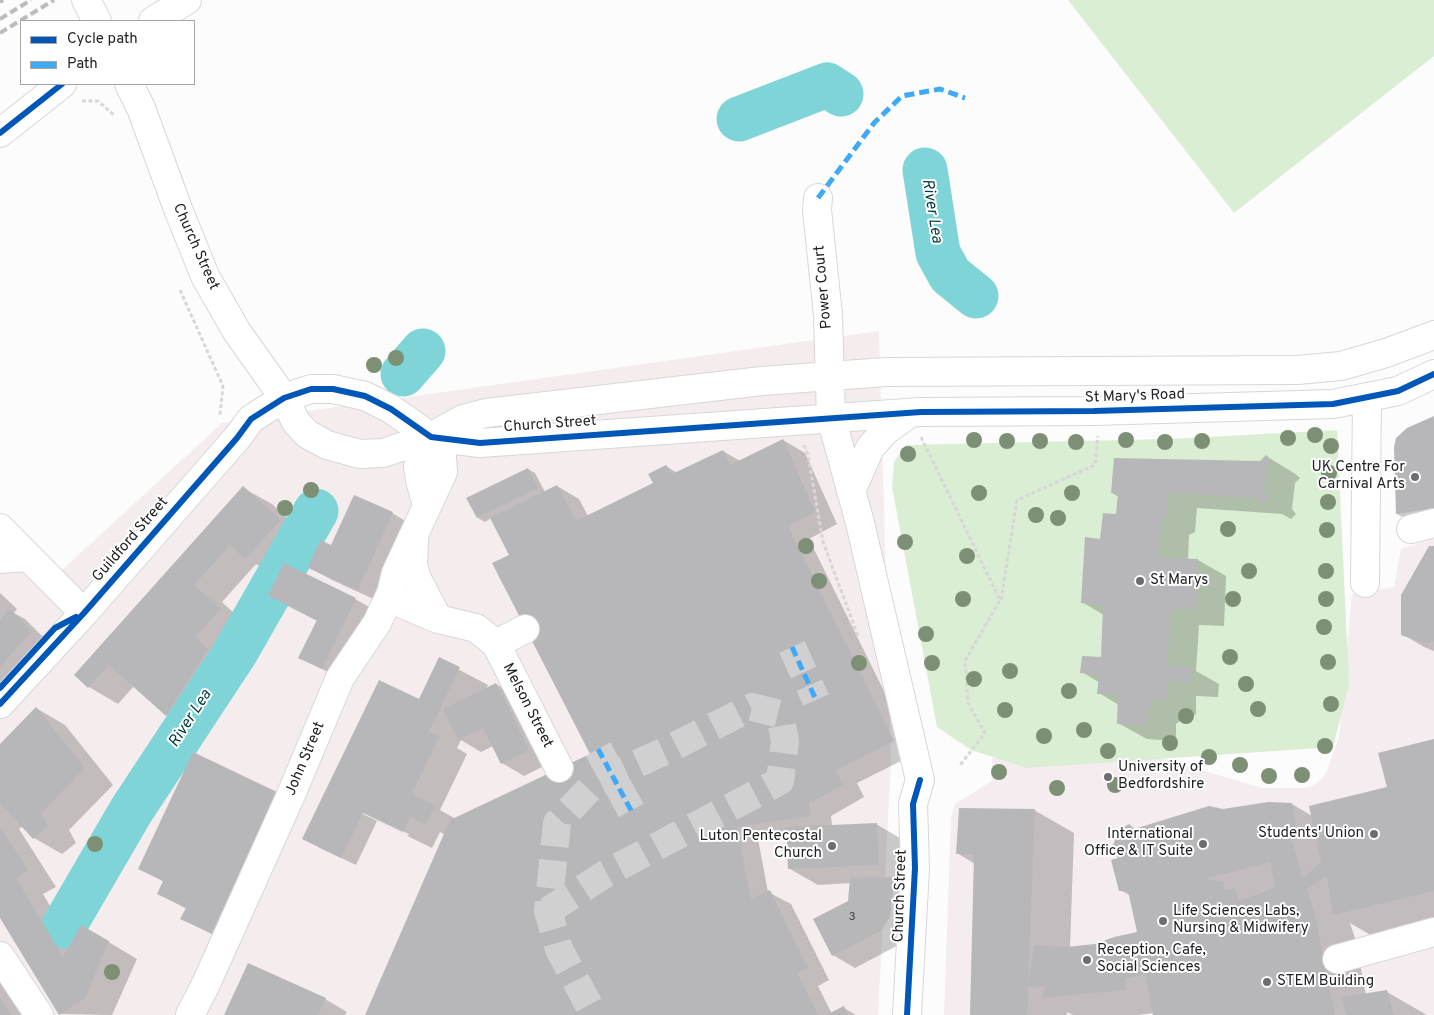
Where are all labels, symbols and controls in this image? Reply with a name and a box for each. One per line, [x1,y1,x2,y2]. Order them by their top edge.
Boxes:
legend [20,20,195,85]
text: Cycle path [67,30,138,49]
text: Path [67,55,98,74]
water label: River Lea [916,177,946,245]
street label: Church Street [168,201,222,293]
street label: Power Court [811,244,837,330]
street label: St Mary's Road [1085,386,1185,408]
street label: Church Street [503,413,597,437]
place label: UK Centre For Carnival Arts [1312,459,1405,494]
marker: UK Centre For Carnival Arts [1409,471,1421,483]
street label: Guildford Street [89,494,173,586]
place label: St Marys [1150,572,1208,590]
marker: St Marys [1134,575,1146,587]
street label: Melson Street [498,661,556,751]
water label: River Lea [165,687,217,751]
street label: John Street [282,719,330,799]
place label: University of Bedfordshire [1118,759,1204,794]
marker: University of Bedfordshire [1102,771,1114,783]
place label: Students' Union [1258,825,1364,843]
place label: International Office & IT Suite [1084,826,1193,861]
place label: Luton Pentecostal Church [700,828,822,863]
marker: Students' Union [1368,828,1380,840]
marker: International Office & IT Suite [1197,838,1209,850]
marker: Luton Pentecostal Church [826,840,838,852]
street label: Church Street [890,849,912,943]
place label: Life Sciences Labs, Nursing & Midwifery [1173,903,1309,938]
house number: 3 [848,911,856,925]
marker: Life Sciences Labs, Nursing & Midwifery [1157,915,1169,927]
place label: Reception, Cafe, Social Sciences [1097,942,1206,977]
marker: Reception, Cafe, Social Sciences [1081,954,1093,966]
place label: STEM Building [1277,973,1374,991]
marker: STEM Building [1261,976,1273,988]

